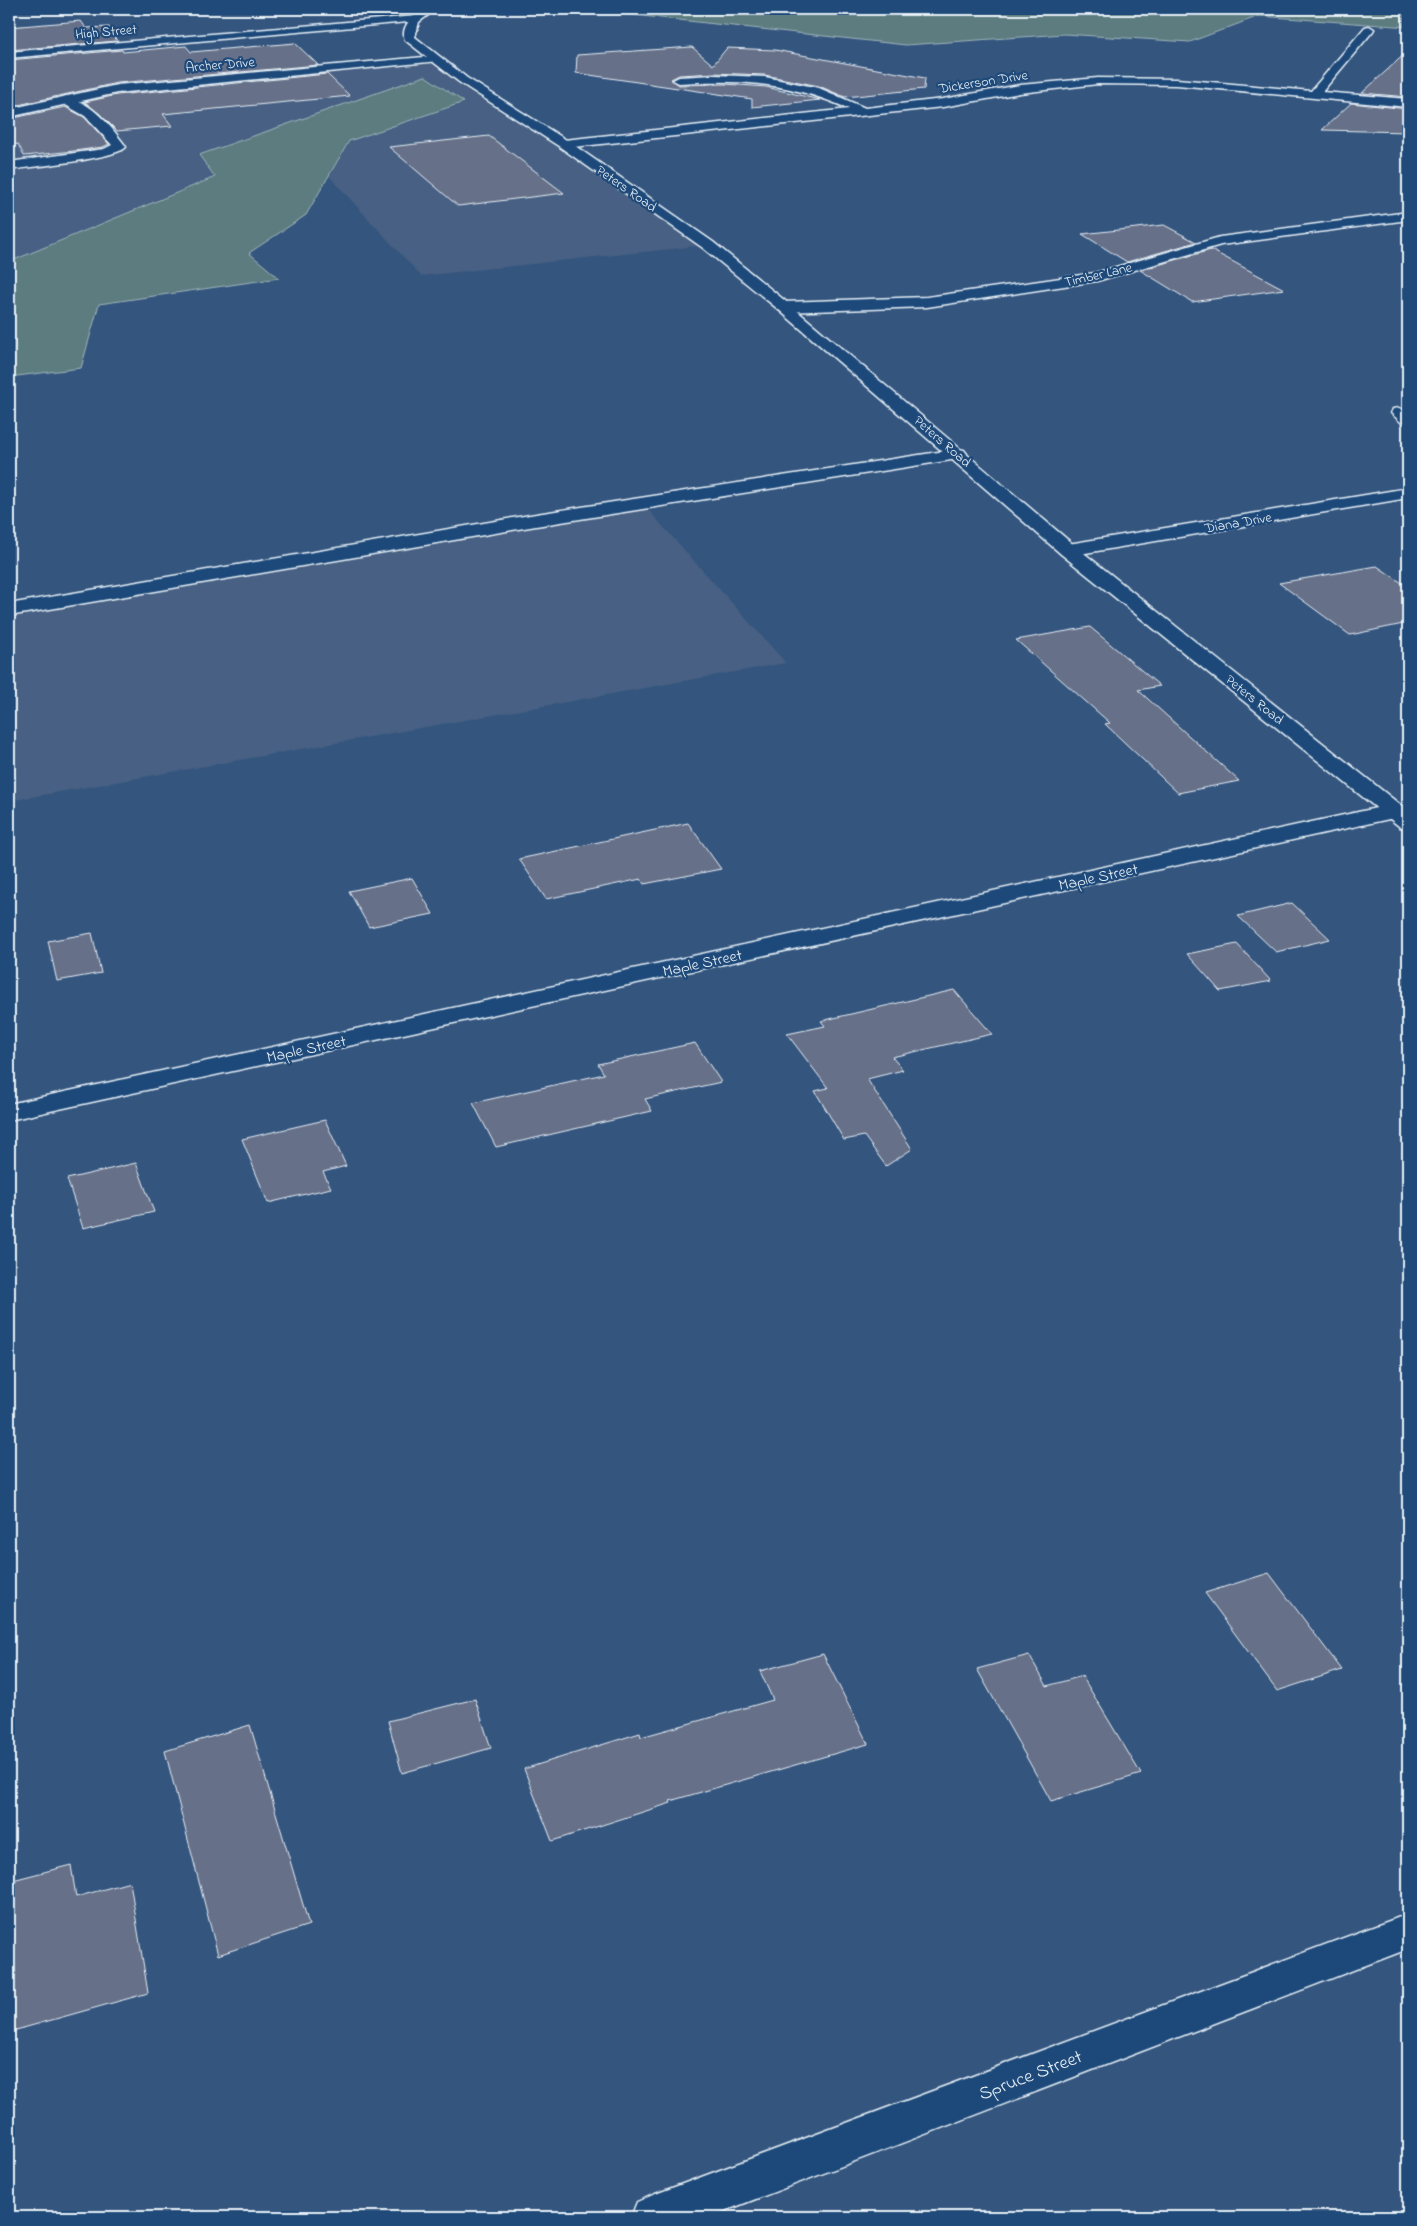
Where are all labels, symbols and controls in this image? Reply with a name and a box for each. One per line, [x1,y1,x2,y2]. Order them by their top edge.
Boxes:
street label: High Street [74,19,138,47]
street label: Archer Drive [185,52,256,79]
street label: Dickerson Drive [936,65,1030,100]
street label: Peters Road [591,161,661,218]
street label: Timber Lane [1062,257,1135,293]
street label: Peters Road [909,411,975,473]
street label: Diana Drive [1202,507,1274,540]
street label: Peters Road [1220,670,1288,730]
street label: Maple Street [1056,858,1141,898]
street label: Maple Street [660,944,745,984]
street label: Maple Street [264,1030,349,1070]
street label: Spruce Street [975,2044,1087,2108]

